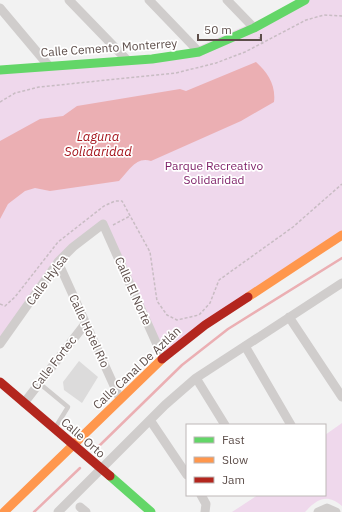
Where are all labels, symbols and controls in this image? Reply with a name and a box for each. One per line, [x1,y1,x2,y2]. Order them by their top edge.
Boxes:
scale bar [198,16,261,42]
text: 50 m [204,22,232,37]
street label: Calle Cemento Monterrey [40,35,178,60]
water label: Laguna Solidaridad [64,128,132,160]
park label: Parque Recreativo Solidaridad [165,158,263,187]
street label: Calle Hylsa [23,251,71,308]
street label: Calle El Norte [112,254,155,328]
street label: Calle Hotel Río [66,292,113,370]
street label: Calle Canal De Aztlán [90,323,184,412]
street label: Calle Fortec [28,333,79,393]
street label: Calle Orto [58,414,109,461]
legend [186,424,326,496]
text: Fast [222,432,245,447]
text: Slow [222,452,248,467]
text: Jam [222,472,245,487]

